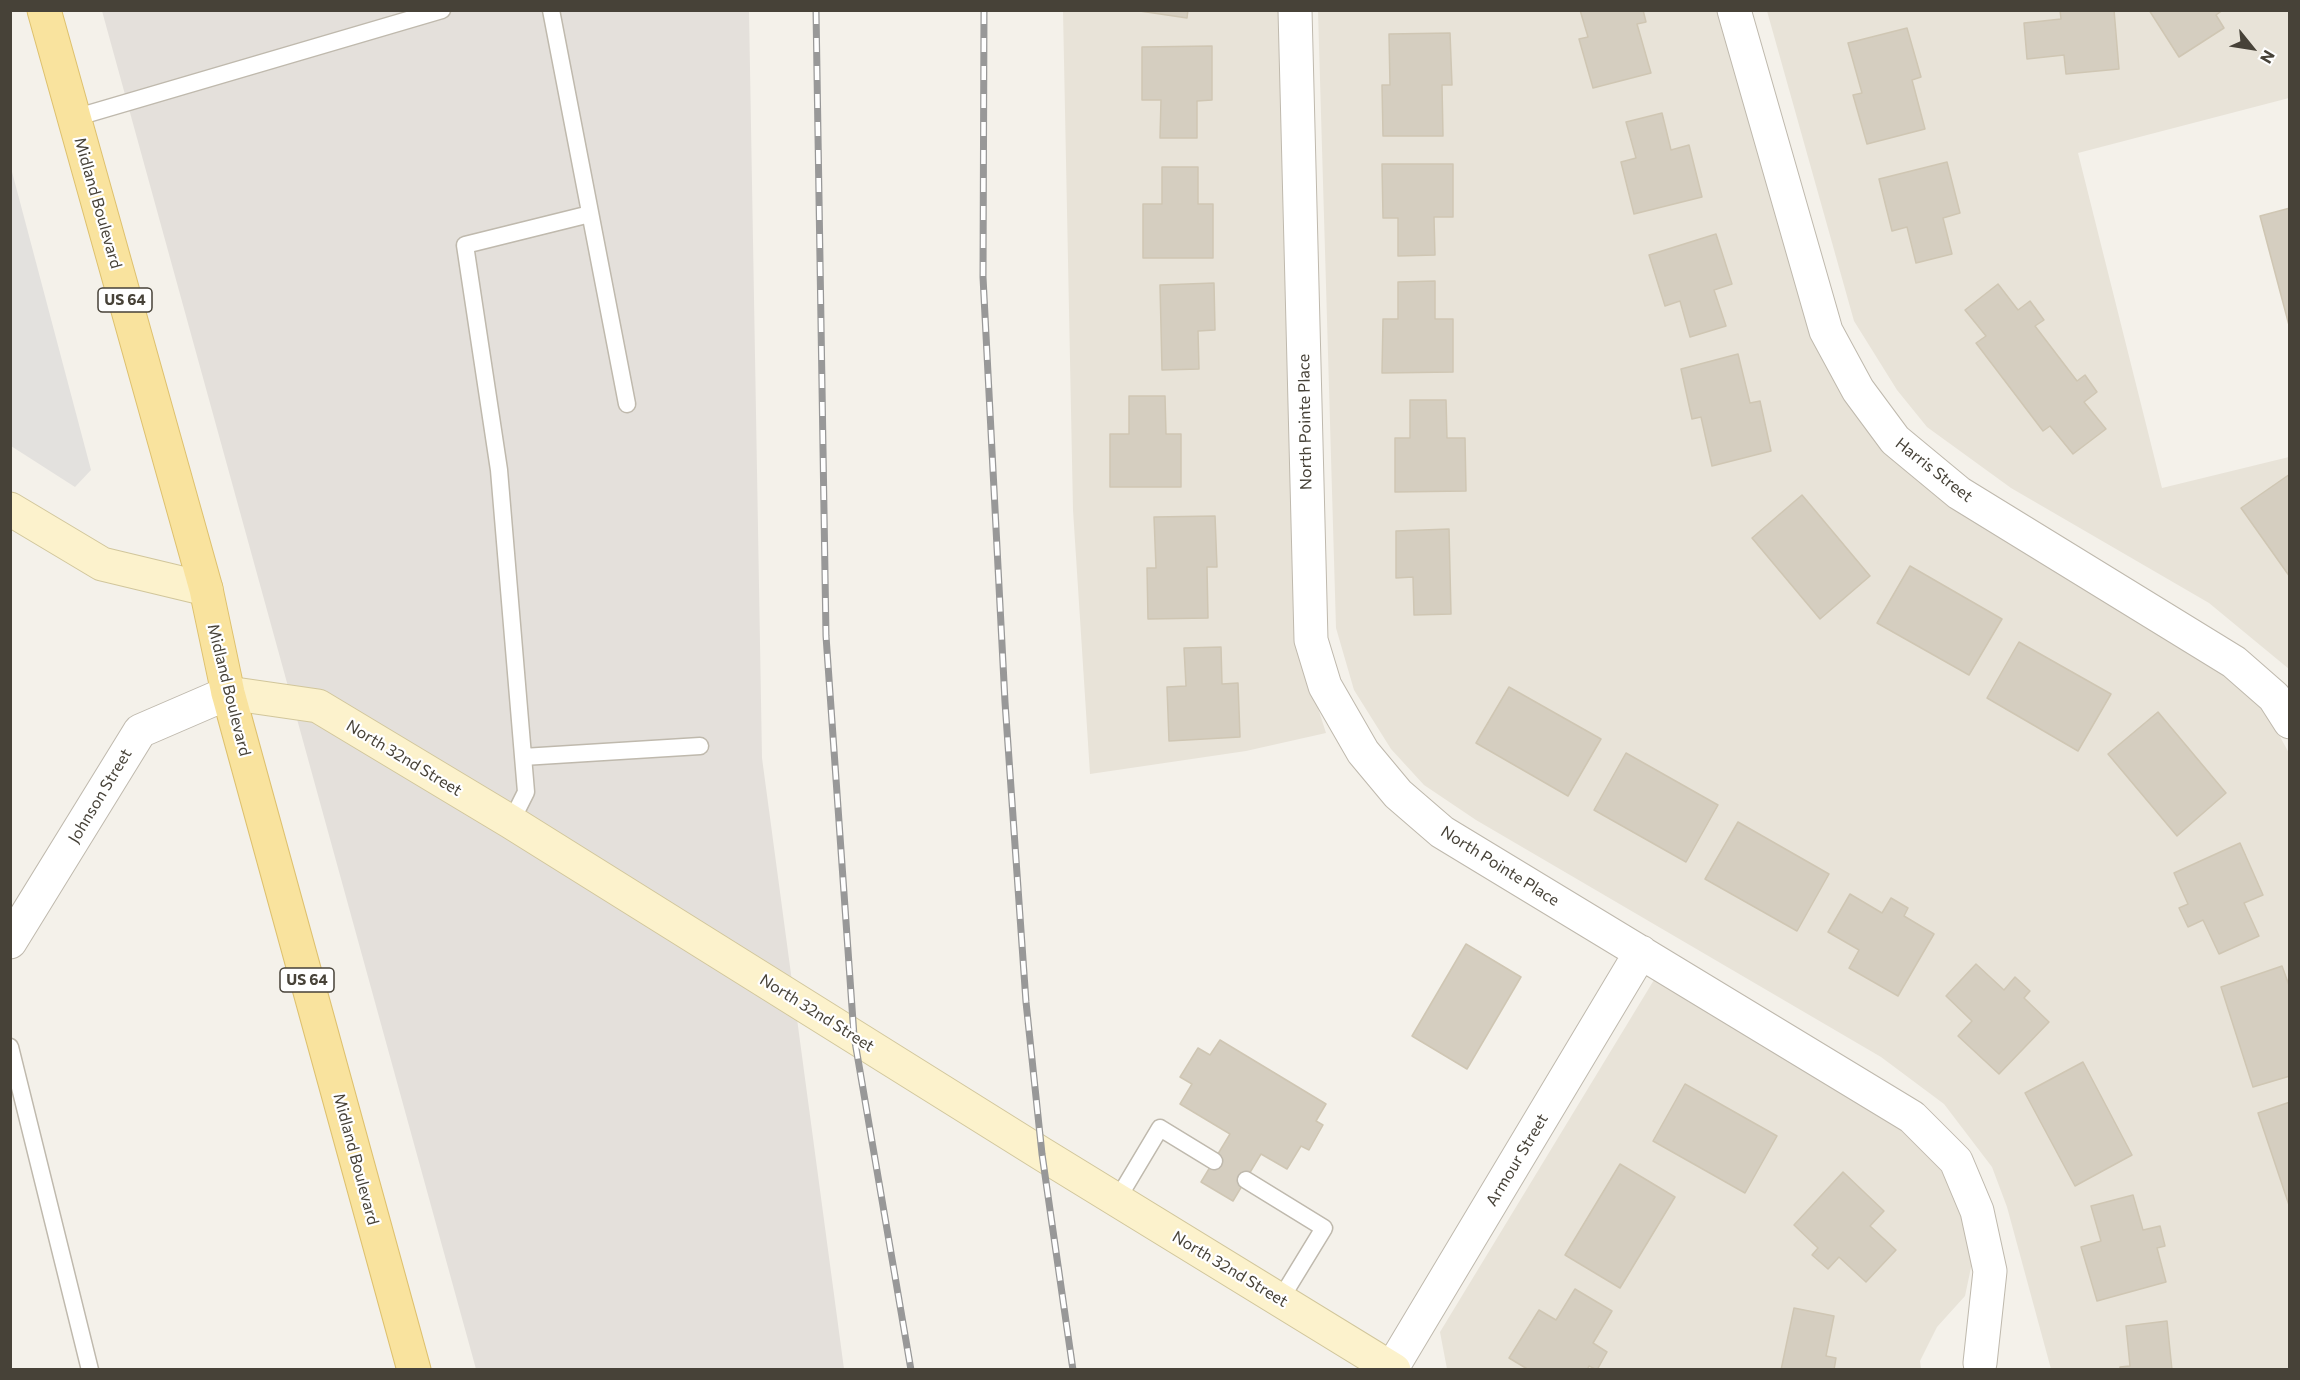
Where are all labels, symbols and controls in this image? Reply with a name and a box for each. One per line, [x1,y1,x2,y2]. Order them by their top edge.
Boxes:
north arrow [2222,18,2282,78]
text: N [2257,47,2279,67]
street label: Midland Boulevard [70,135,126,271]
road number: US 64 [98,288,152,312]
street label: North Pointe Place [1294,354,1316,490]
street label: Harris Street [1892,434,1976,506]
street label: Midland Boulevard [203,622,255,758]
street label: North 32nd Street [343,716,465,800]
street label: Johnson Street [64,745,136,847]
street label: North Pointe Place [1437,822,1563,910]
road number: US 64 [280,968,334,992]
street label: North 32nd Street [756,970,878,1056]
street label: Midland Boulevard [329,1091,383,1227]
street label: Armour Street [1482,1110,1552,1210]
street label: North 32nd Street [1169,1227,1291,1311]

